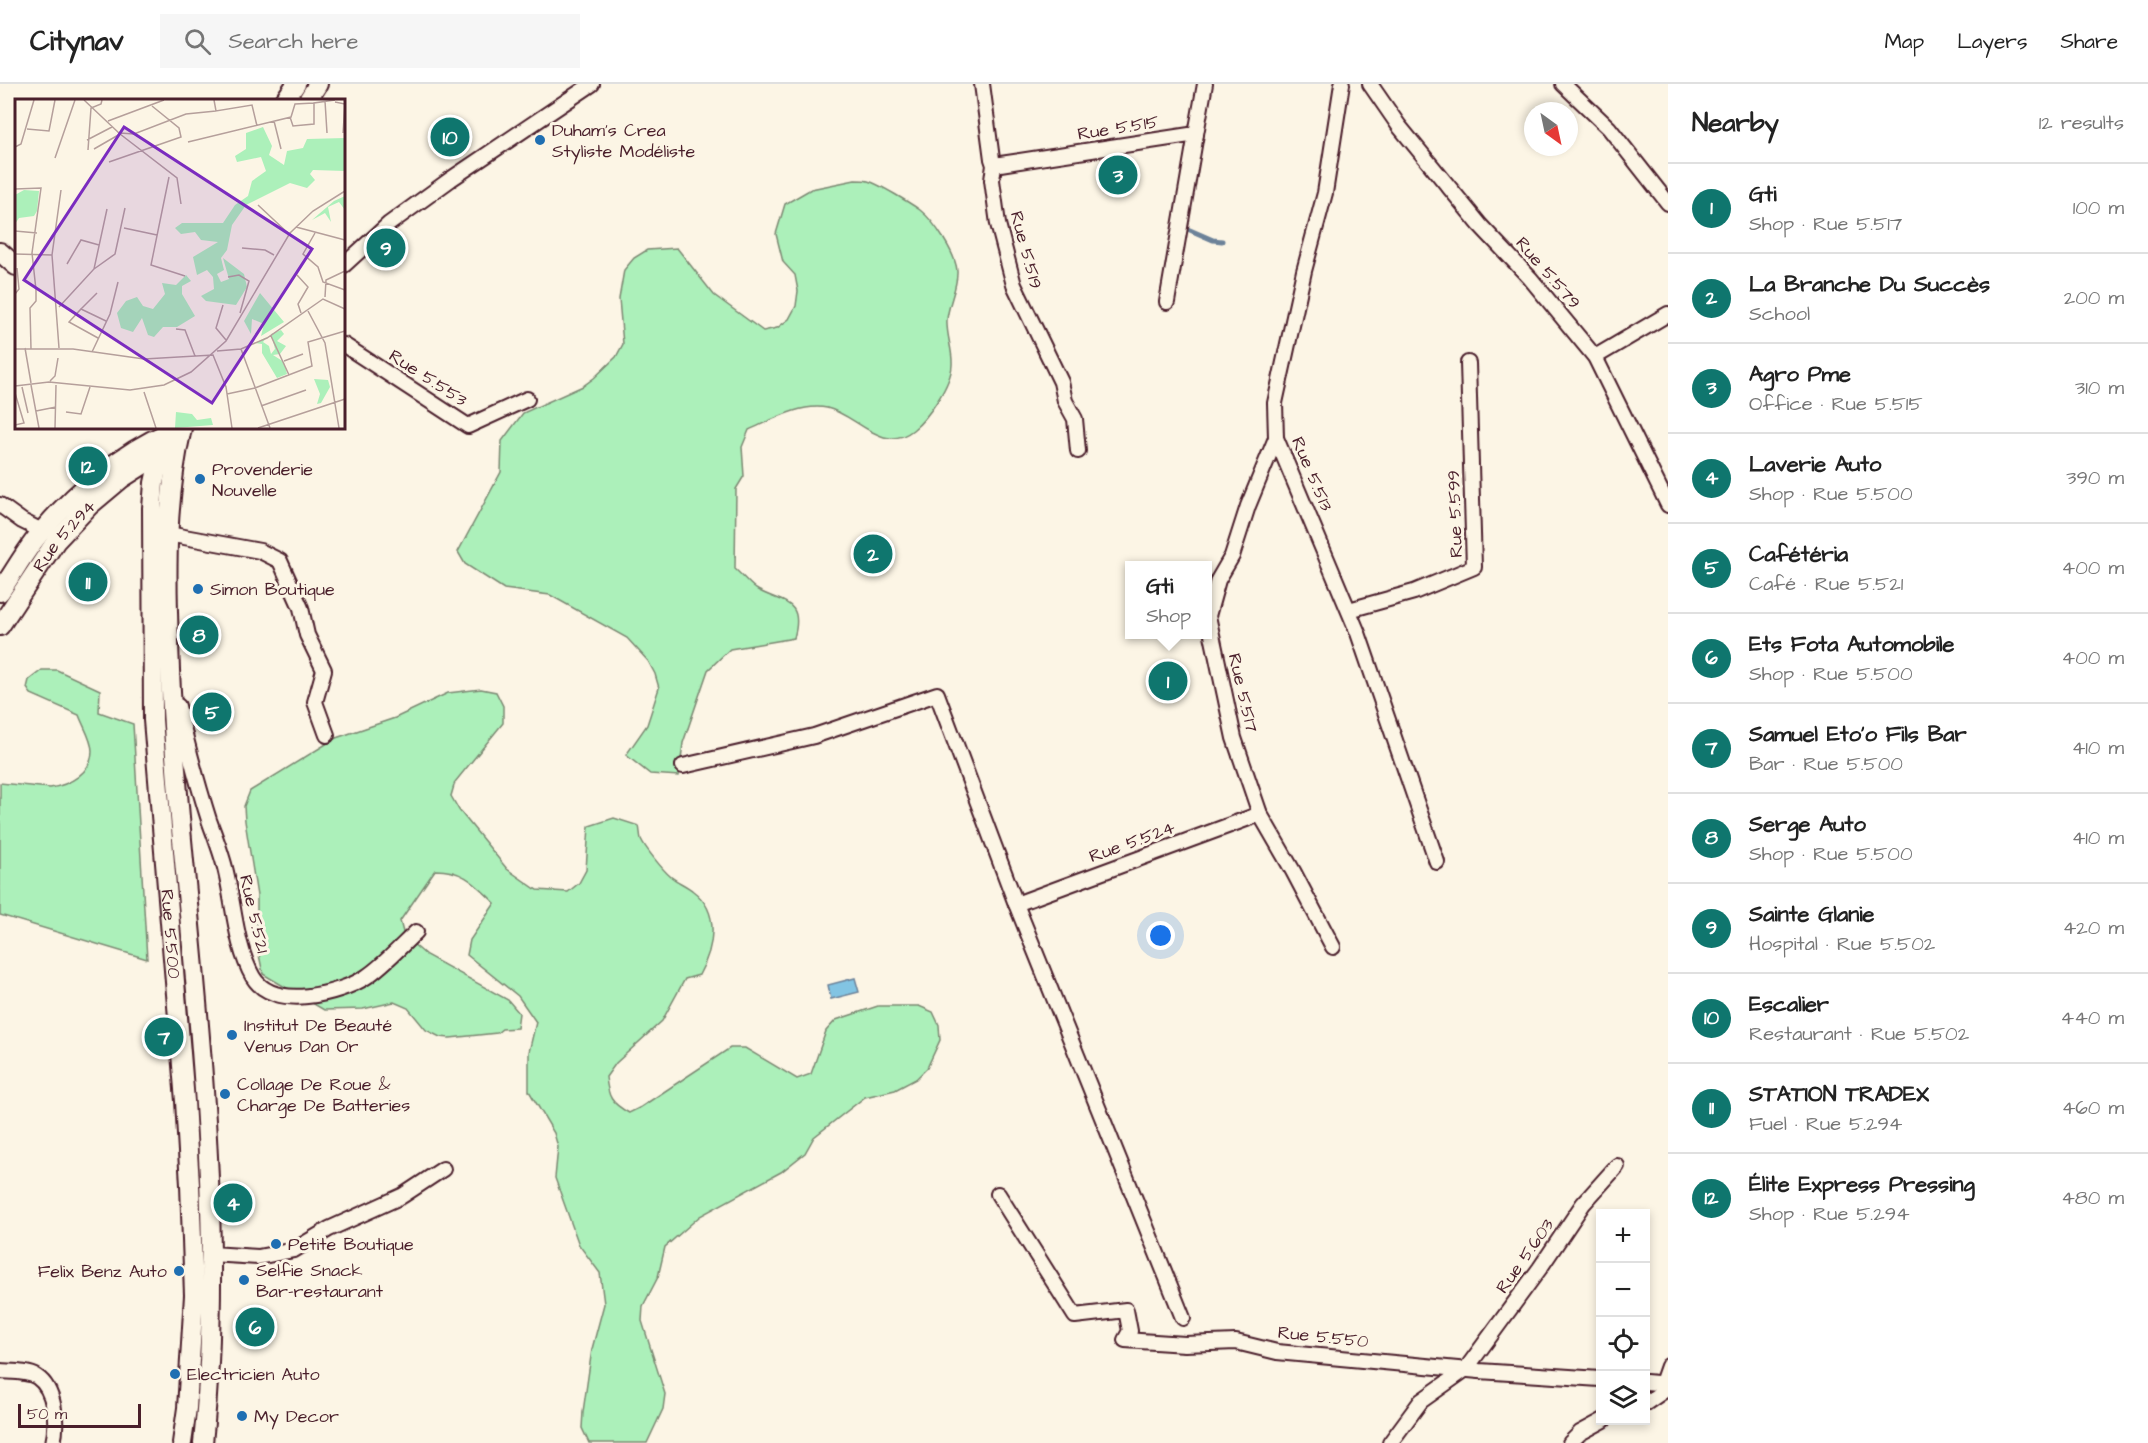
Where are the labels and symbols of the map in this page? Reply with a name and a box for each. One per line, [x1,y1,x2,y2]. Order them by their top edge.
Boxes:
inset map [15,99,345,429]
north arrow [1524,102,1578,156]
street label: Rue 5.515 [1076,109,1161,147]
pin: 10 [430,115,470,160]
place label: Duham's Crea Styliste Modéliste [552,118,695,165]
marker: Duham's Crea Styliste Modéliste [533,133,547,147]
pin: 3 [1098,152,1138,197]
street label: Rue 5.519 [1004,208,1048,292]
pin: 9 [366,226,406,270]
street label: Rue 5.579 [1510,231,1586,315]
street label: Rue 5.553 [384,343,472,413]
street label: Rue 5.513 [1285,433,1339,515]
pin: 12 [68,444,107,488]
place label: Provenderie Nouvelle [212,457,313,503]
street label: Rue 5.599 [1441,470,1469,558]
marker: Provenderie Nouvelle [193,472,207,486]
street label: Rue 5.294 [27,494,101,577]
pin: 2 [854,532,892,576]
pin: 11 [68,560,107,604]
place label: Simon Boutique [210,577,335,602]
marker: Simon Boutique [191,582,205,596]
pin: 8 [180,612,218,658]
street label: Rue 5.517 [1222,651,1264,735]
pin: 1 [1148,658,1188,704]
pin: 5 [192,690,232,734]
street label: Rue 5.524 [1086,815,1178,869]
street label: Rue 5.521 [233,872,275,956]
street label: Rue 5.500 [155,888,187,980]
your location [1146,921,1175,950]
place label: Institut De Beauté Venus Dan Or [244,1013,392,1059]
pin: 7 [144,1014,184,1060]
marker: Institut De Beauté Venus Dan Or [225,1028,239,1042]
place label: Collage De Roue & Charge De Batteries [237,1072,410,1119]
marker: Collage De Roue & Charge De Batteries [218,1087,232,1101]
pin: 4 [214,1180,252,1226]
street label: Rue 5.603 [1490,1214,1560,1298]
place label: Petite Boutique [288,1232,414,1257]
marker: Petite Boutique [269,1237,283,1251]
place label: Selfie Snack Bar-restaurant [256,1258,384,1304]
place label: Felix Benz Auto [38,1259,167,1284]
marker: Felix Benz Auto [172,1264,186,1278]
marker: Selfie Snack Bar-restaurant [237,1273,251,1287]
pin: 6 [236,1304,274,1350]
street label: Rue 5.550 [1276,1320,1370,1354]
place label: Electricien Auto [187,1362,320,1387]
marker: Electricien Auto [168,1367,182,1381]
scale bar [18,1401,141,1428]
place label: My Decor [254,1404,339,1430]
marker: My Decor [235,1409,249,1423]

